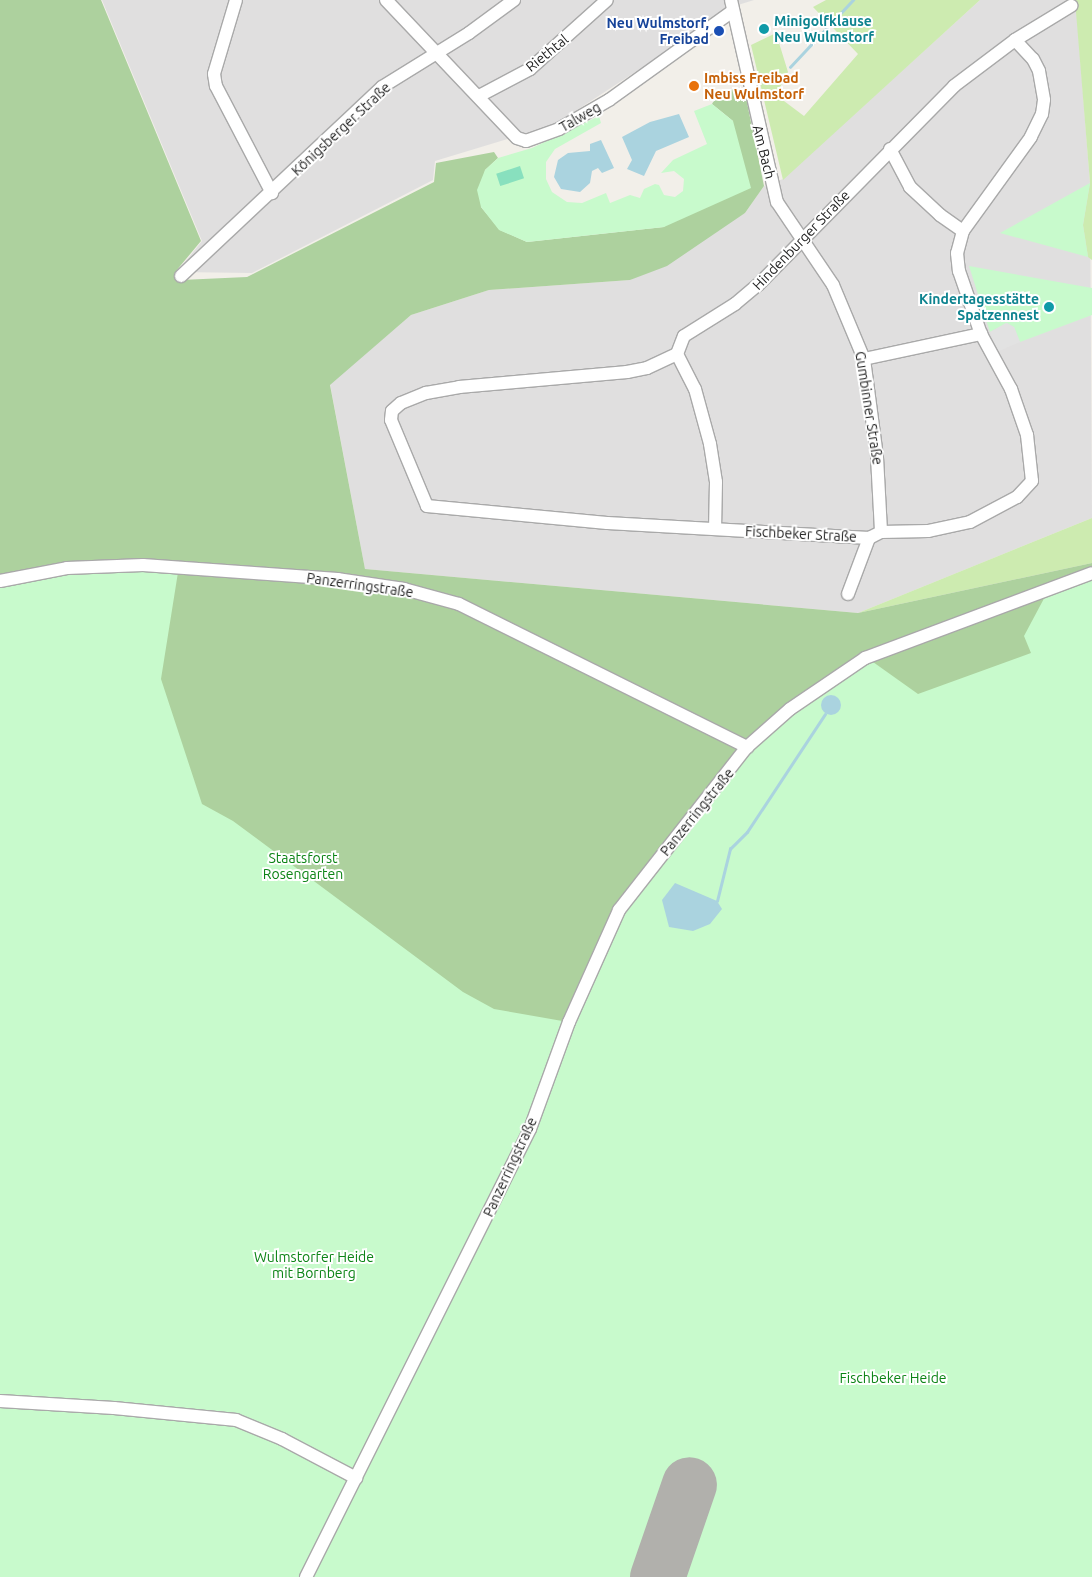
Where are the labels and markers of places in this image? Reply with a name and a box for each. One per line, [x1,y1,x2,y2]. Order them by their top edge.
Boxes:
place label: Minigolfklause Neu Wulmstorf [774,13,874,46]
place label: Neu Wulmstorf, Freibad [606,15,709,48]
marker: Minigolfklause Neu Wulmstorf [758,23,770,35]
marker: Neu Wulmstorf, Freibad [713,25,725,37]
place label: Imbiss Freibad Neu Wulmstorf [704,70,804,102]
marker: Imbiss Freibad Neu Wulmstorf [688,80,700,92]
place label: Kindertagesstätte Spatzennest [919,291,1039,324]
marker: Kindertagesstätte Spatzennest [1043,301,1055,313]

